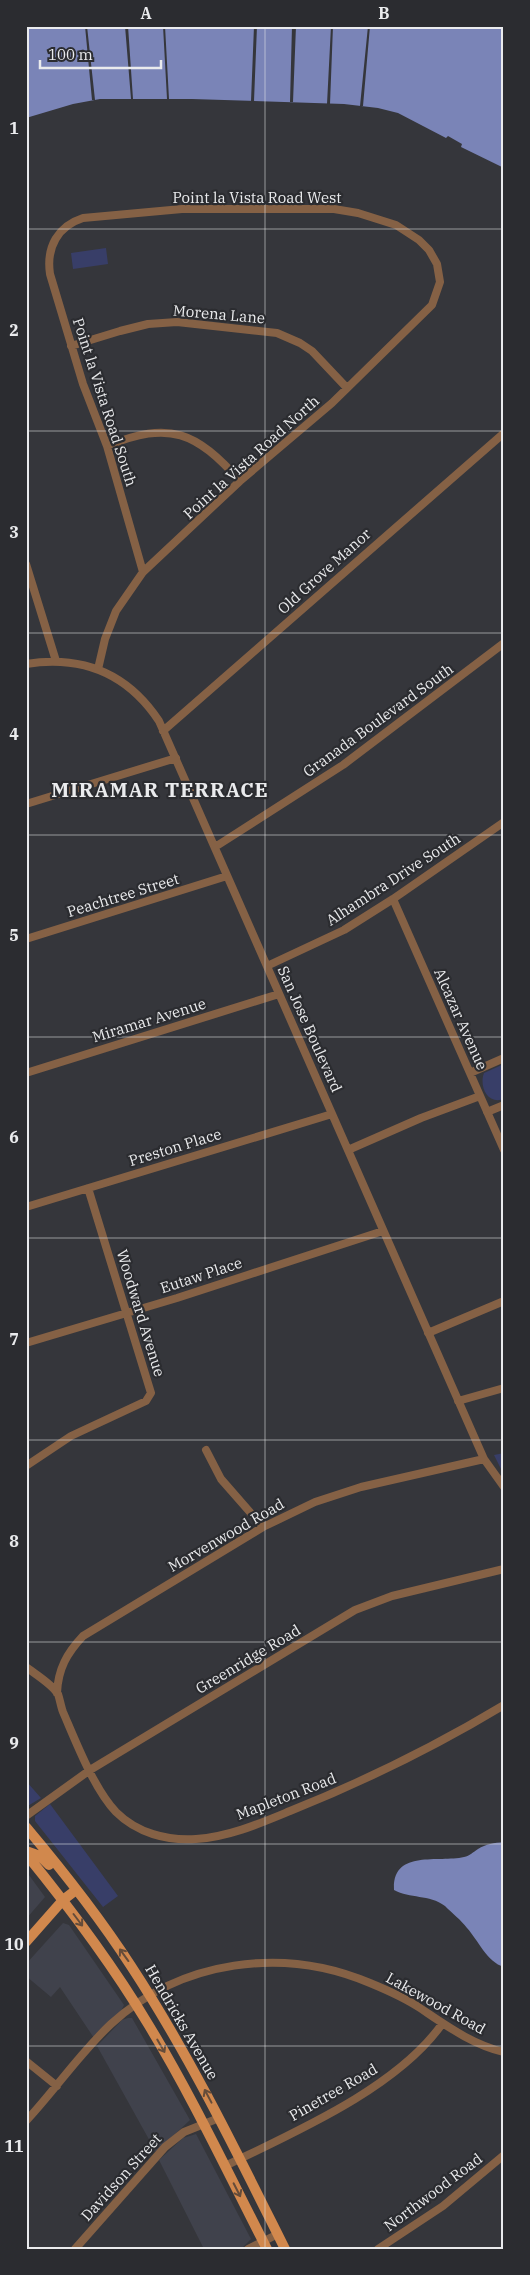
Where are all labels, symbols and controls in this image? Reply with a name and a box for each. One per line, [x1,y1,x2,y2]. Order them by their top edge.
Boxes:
text: A [140,3,152,23]
text: B [378,3,390,23]
scale bar [40,38,161,70]
text: 100 m [48,45,93,64]
text: 1 [9,118,19,138]
street label: Point la Vista Road West [172,188,342,207]
street label: Morena Lane [172,301,266,327]
street label: Point la Vista Road South [69,315,141,489]
text: 2 [9,320,19,340]
street label: Point la Vista Road North [179,391,323,523]
text: 3 [9,522,19,542]
street label: Old Grove Manor [273,524,375,618]
street label: Granada Boulevard South [299,659,457,781]
text: 4 [9,724,19,744]
district label: MIRAMAR TERRACE [51,776,269,803]
street label: Alhambra Drive South [322,828,464,930]
street label: Peachtree Street [65,869,181,921]
text: 5 [9,925,19,945]
street label: San Jose Boulevard [274,963,346,1095]
street label: Alcazar Avenue [430,965,492,1073]
street label: Miramar Avenue [90,994,208,1046]
street label: Preston Place [126,1124,224,1170]
text: 6 [9,1127,19,1147]
street label: Woodward Avenue [113,1247,169,1379]
street label: Eutaw Place [158,1253,244,1297]
text: 7 [9,1329,19,1349]
street label: Morvenwood Road [164,1494,288,1576]
text: 8 [9,1531,19,1551]
street label: Greenridge Road [192,1620,304,1698]
text: 9 [9,1733,19,1753]
street label: Mapleton Road [233,1768,339,1824]
one-way arrow [73,1913,83,1927]
text: 10 [4,1934,24,1954]
one-way arrow [119,1948,129,1962]
street label: Hendricks Avenue [141,1961,223,2083]
street label: Lakewood Road [383,1968,489,2038]
one-way arrow [157,2038,167,2053]
street label: Pinetree Road [285,2059,381,2125]
one-way arrow [202,2089,212,2104]
street label: Davidson Street [77,2129,165,2225]
text: 11 [4,2136,24,2156]
street label: Northwood Road [380,2149,486,2235]
one-way arrow [232,2182,242,2197]

